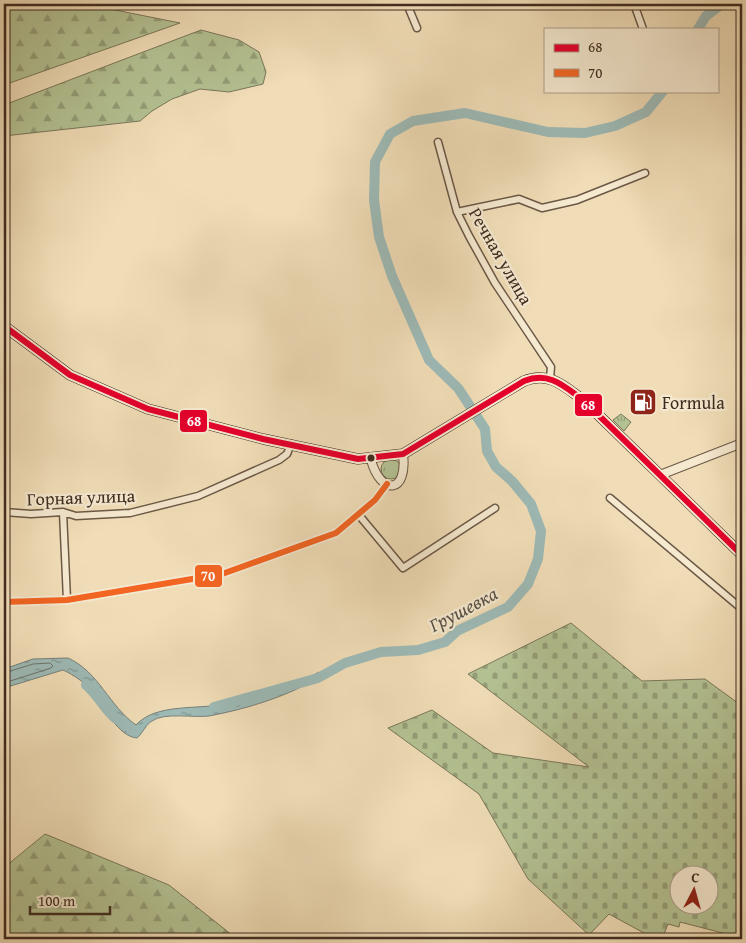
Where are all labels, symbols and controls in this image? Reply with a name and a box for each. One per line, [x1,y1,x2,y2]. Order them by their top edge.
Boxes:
legend [544,28,718,92]
text: 68 [588,36,602,57]
text: 70 [588,62,602,83]
street label: Речная улица [462,202,540,310]
fuel station icon: Formula [628,387,658,417]
place label: Formula [662,389,725,416]
line badge: 68 [574,393,603,417]
text: 68 [581,395,595,415]
line badge: 68 [179,409,208,433]
text: 68 [187,411,201,431]
unlabelled marker [366,453,376,463]
street label: Горная улица [26,482,136,512]
line badge: 70 [194,564,223,588]
text: 70 [201,566,215,586]
water label: Грушевка [423,579,503,639]
north arrow [668,866,718,916]
text: С [690,867,700,887]
scale bar [30,883,110,915]
text: 100 m [38,890,76,911]

